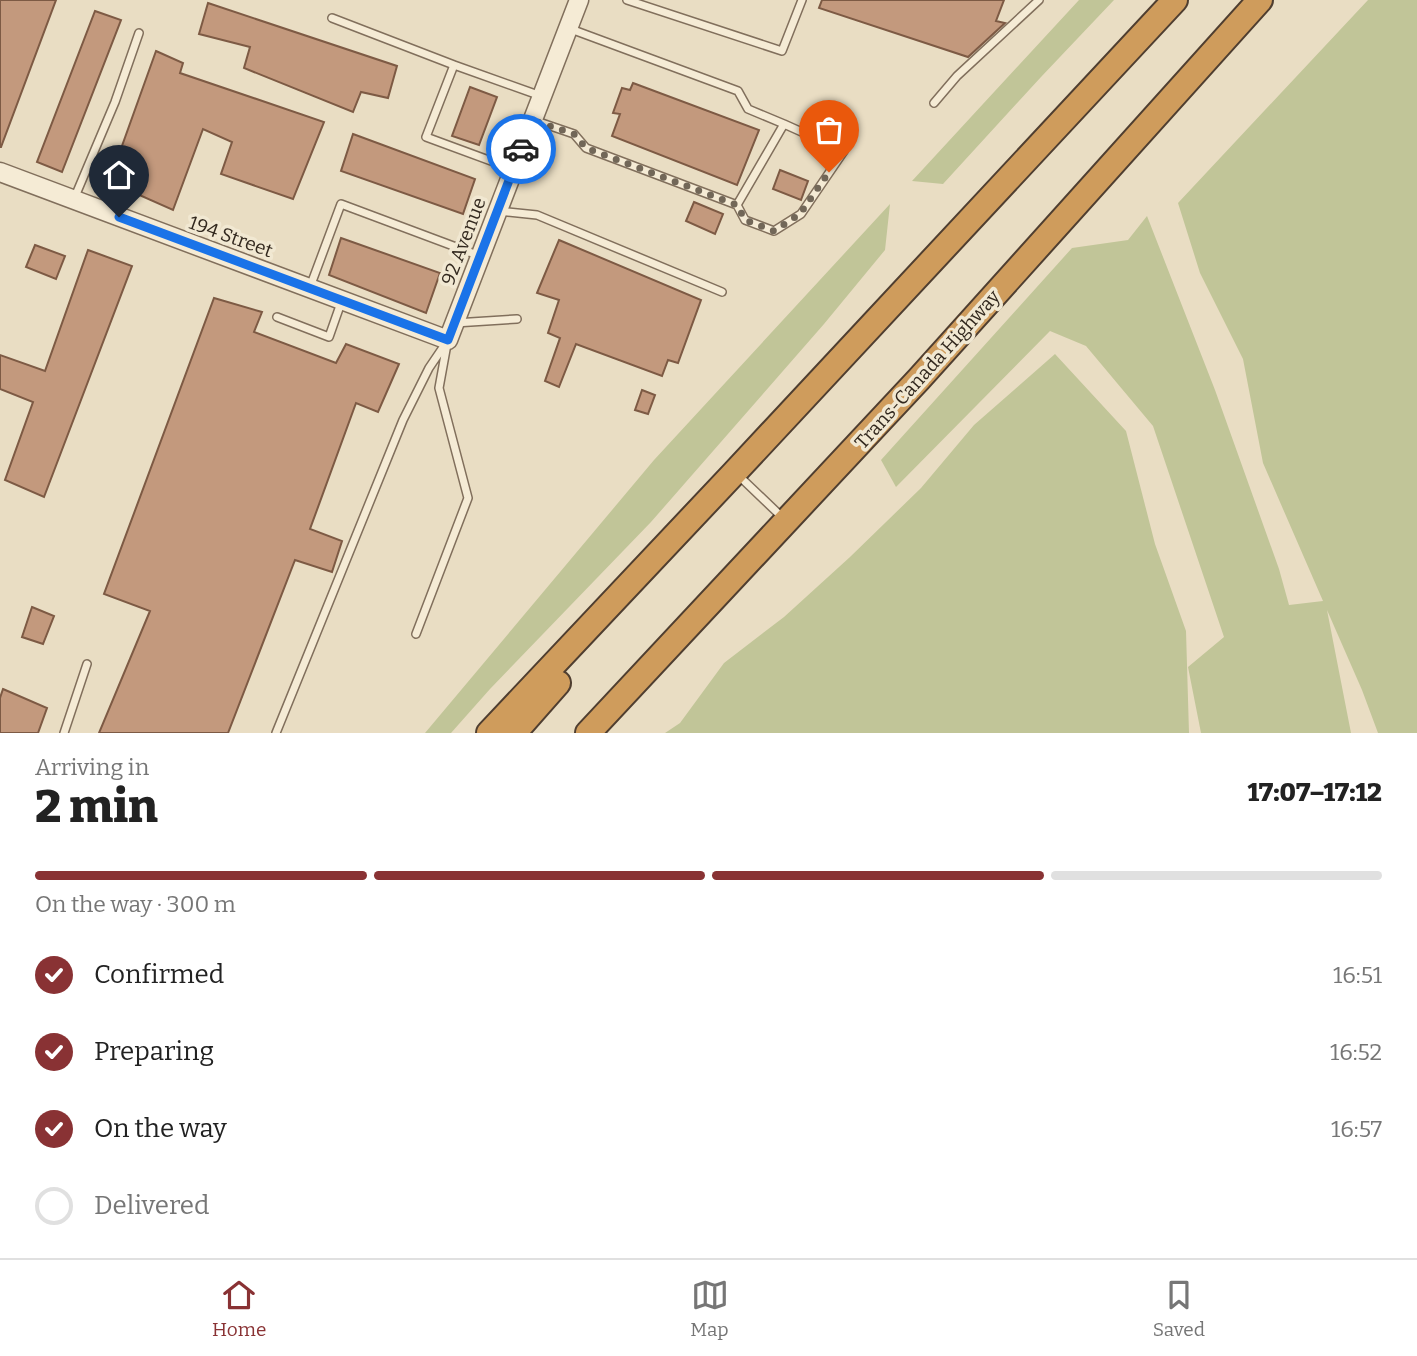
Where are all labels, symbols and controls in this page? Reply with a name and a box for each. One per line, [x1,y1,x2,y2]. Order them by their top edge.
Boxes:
pin [799,100,859,172]
icon: bag [810,111,848,149]
courier [486,114,556,184]
icon: car [502,130,540,168]
pin [89,145,149,217]
icon: home [100,156,138,194]
street label: 92 Avenue [436,194,491,288]
street label: 194 Street [186,211,276,262]
street label: Trans-Canada Highway [850,284,1005,453]
text: Arriving in [35,753,149,781]
text: 17:07–17:12 [1248,777,1382,808]
text: 2 min [35,779,158,834]
text: On the way · 300 m [35,890,236,918]
icon: check [35,956,73,994]
text: Confirmed [94,959,224,990]
text: 16:51 [1333,961,1382,989]
icon: check [35,1033,73,1071]
text: Preparing [94,1036,214,1067]
text: 16:52 [1330,1038,1382,1066]
icon: check [35,1110,73,1148]
text: On the way [94,1113,227,1144]
text: 16:57 [1331,1115,1382,1143]
text: Delivered [94,1190,209,1221]
tab: Home [212,1276,266,1341]
tab: Map [690,1276,729,1341]
tab: Saved [1153,1276,1205,1341]

